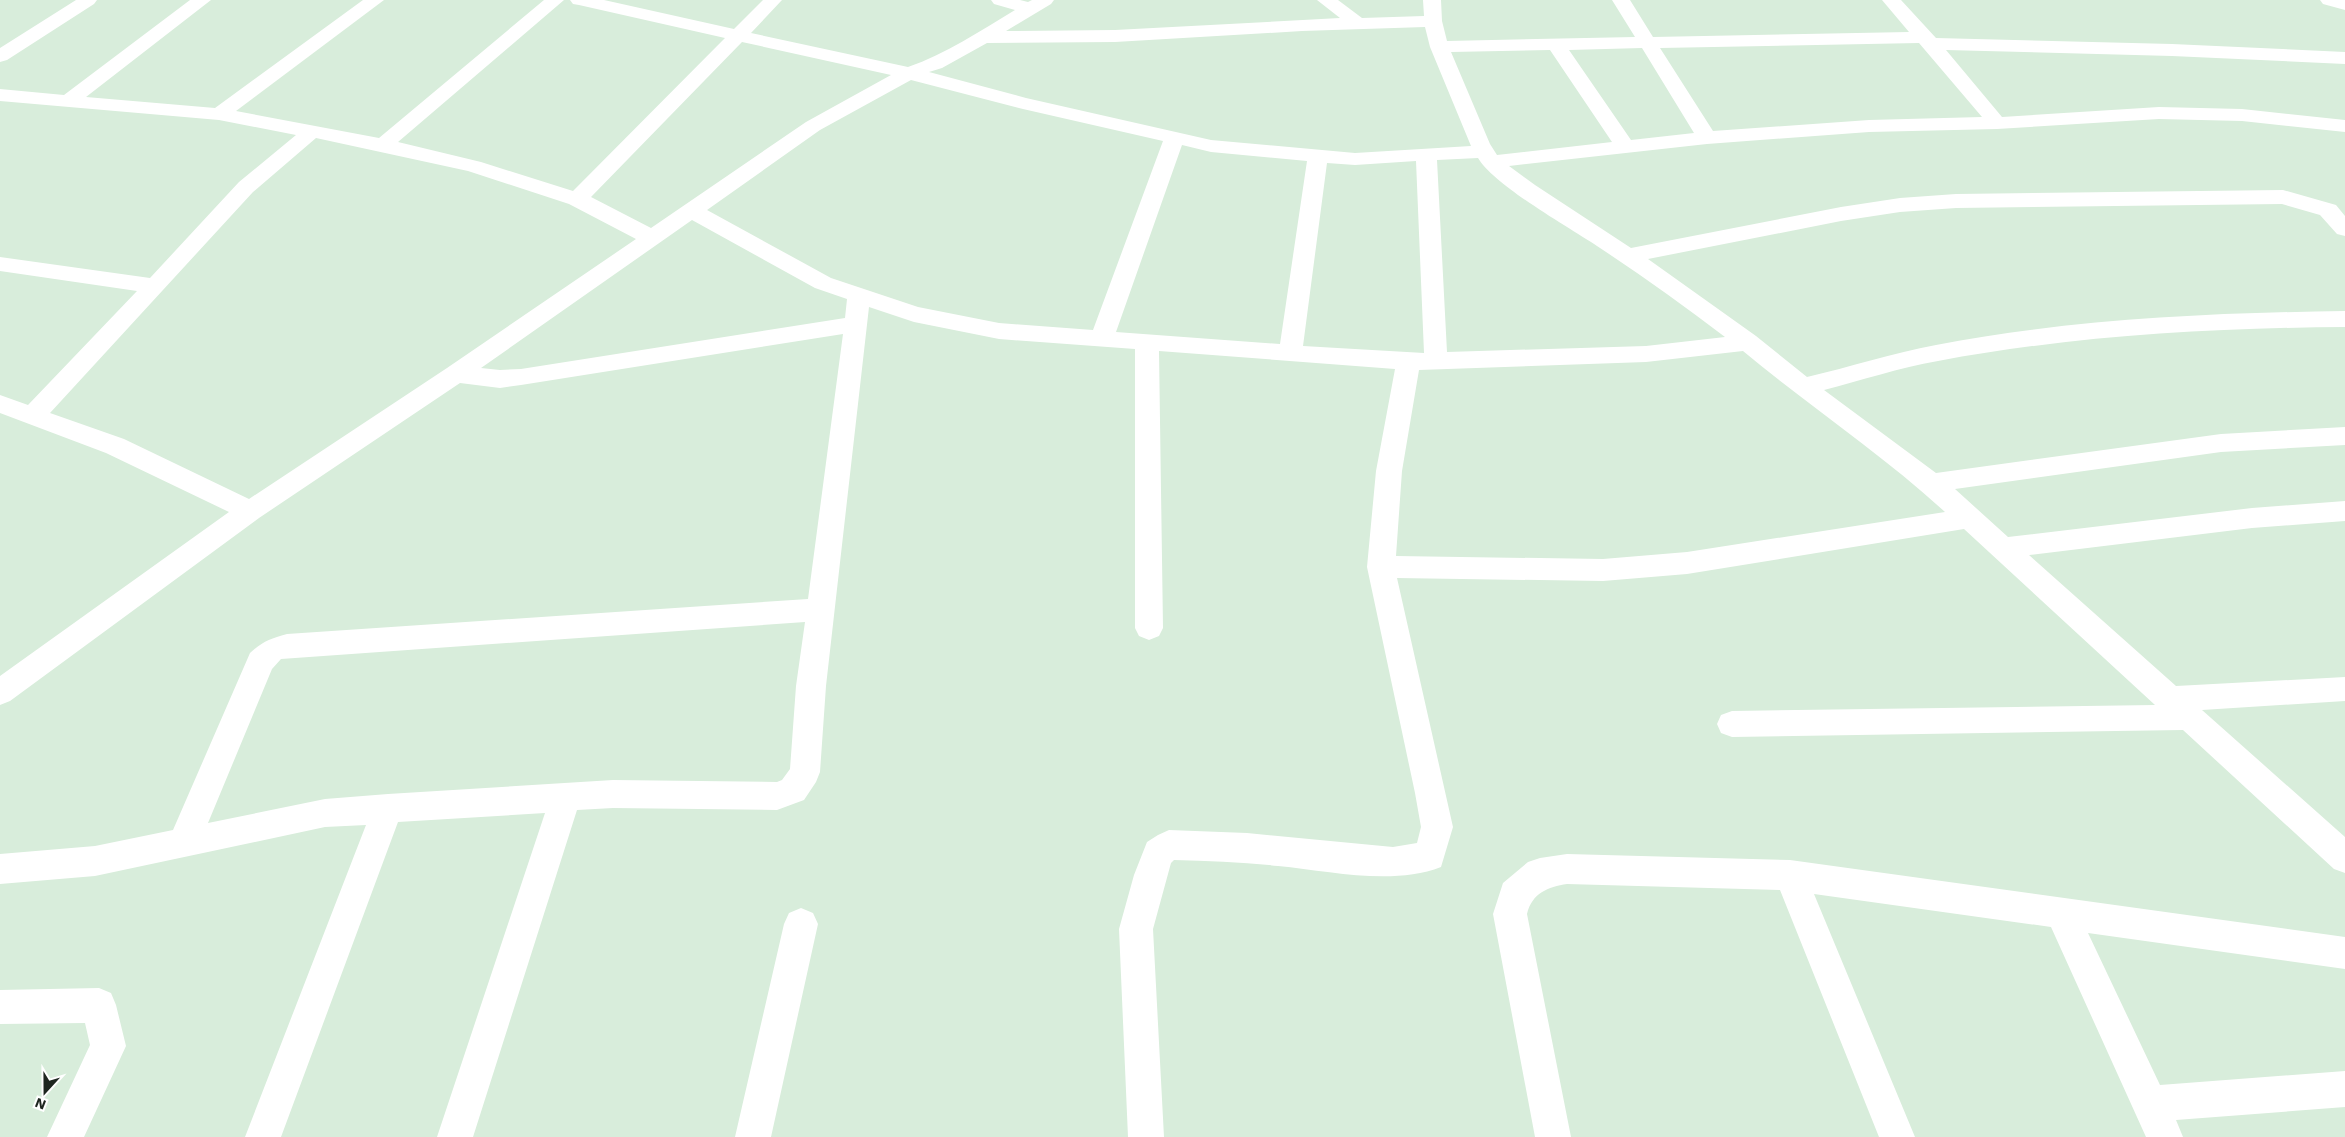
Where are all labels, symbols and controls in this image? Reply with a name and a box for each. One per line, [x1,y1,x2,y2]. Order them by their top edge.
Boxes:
north arrow [20,1067,70,1117]
text: N [33,1095,48,1113]

